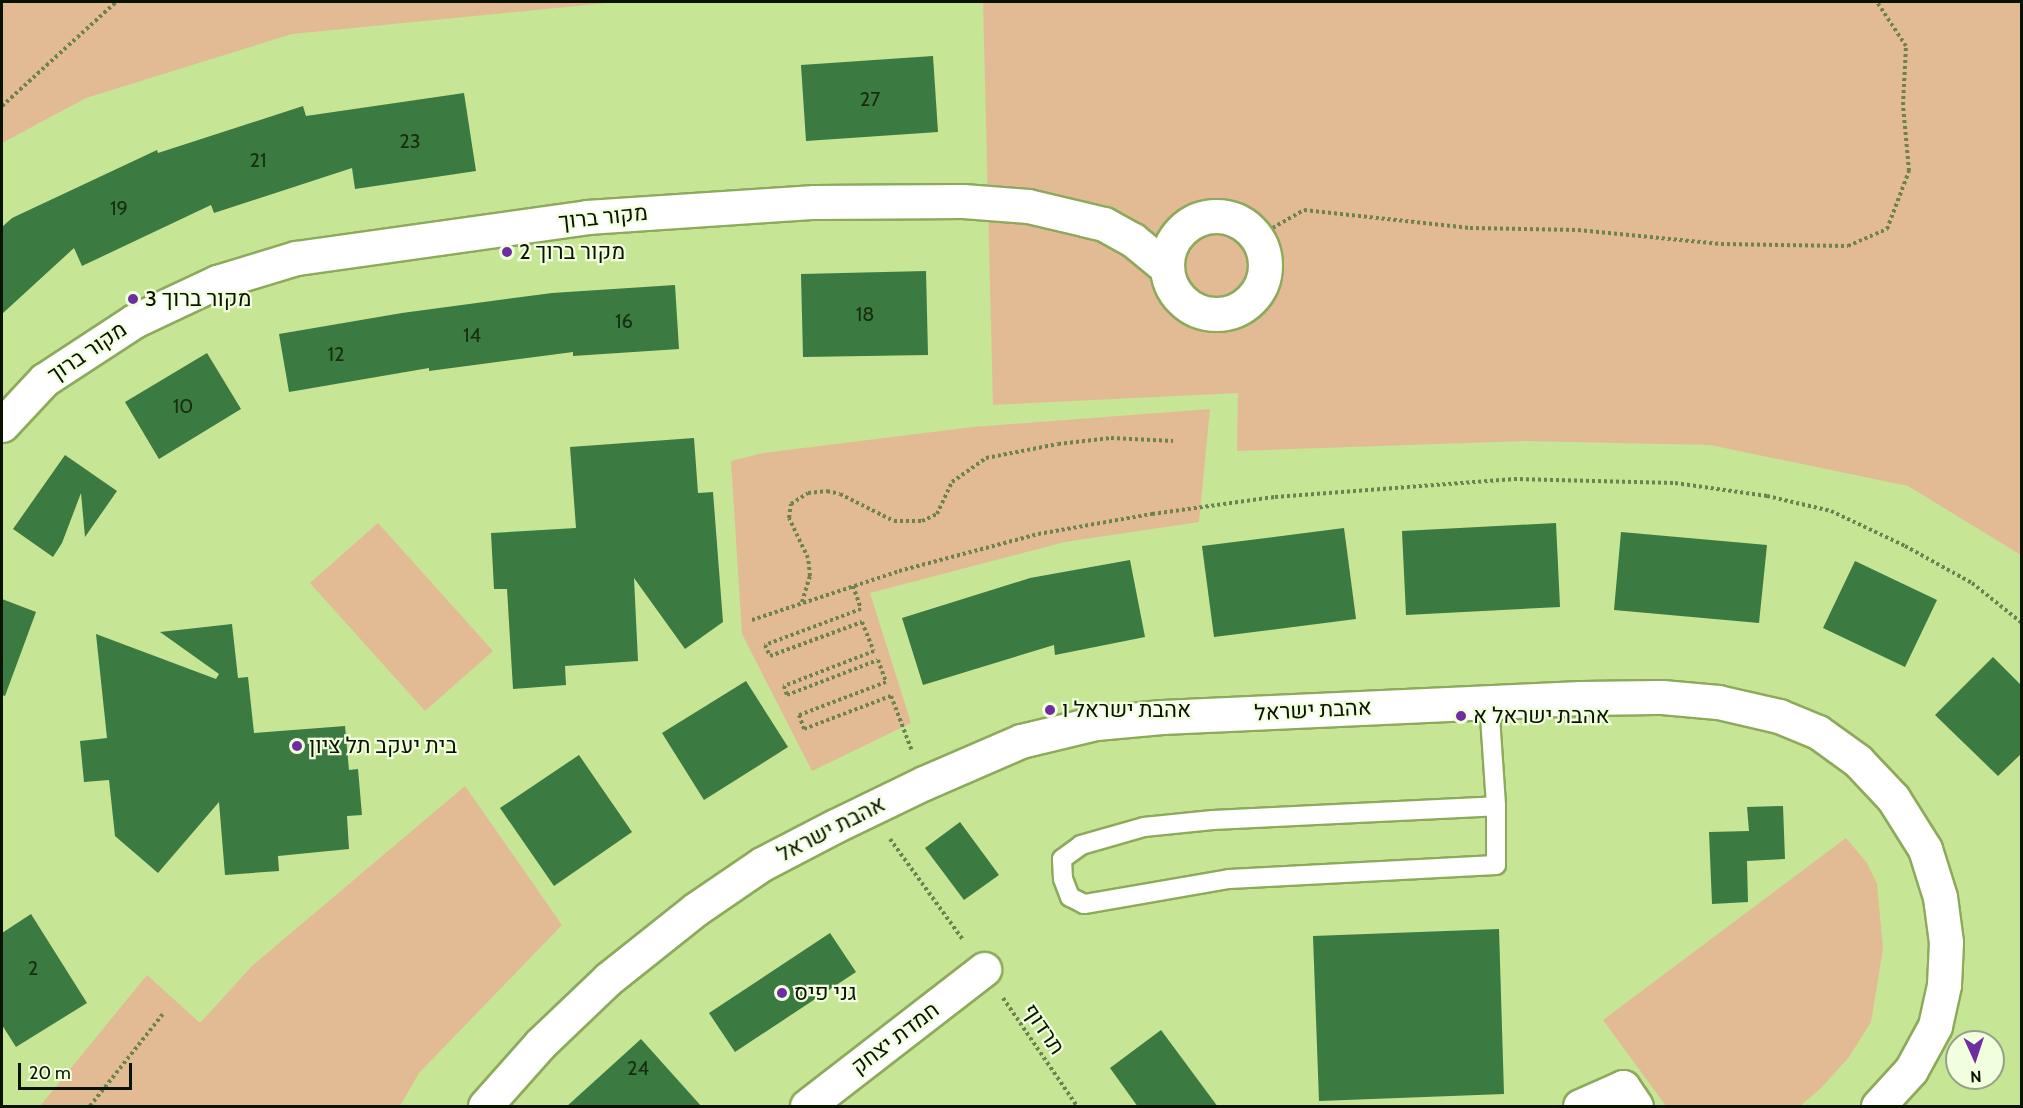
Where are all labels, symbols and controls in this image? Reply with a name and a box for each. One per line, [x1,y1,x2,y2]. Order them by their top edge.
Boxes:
house number: 27 [860,87,880,111]
house number: 23 [399,129,421,153]
house number: 21 [250,148,266,172]
house number: 19 [110,196,128,220]
street label: מקור ברוך [557,199,649,235]
place label: מקור ברוך 2 [519,239,625,265]
marker: מקור ברוך 2 [500,245,514,259]
place label: מקור ברוך 3 [145,286,251,312]
marker: מקור ברוך 3 [126,292,140,306]
house number: 18 [856,302,874,326]
house number: 16 [615,309,633,333]
street label: מקור ברוך [42,316,132,388]
house number: 14 [463,323,481,347]
house number: 12 [328,342,344,366]
house number: 10 [173,394,193,418]
street label: אהבת ישראל [1254,694,1372,726]
place label: אהבת ישראל ו [1062,697,1191,723]
marker: אהבת ישראל ו [1043,703,1057,717]
place label: אהבת ישראל א [1473,703,1610,729]
marker: אהבת ישראל א [1454,709,1468,723]
place label: בית יעקב תל ציון [309,733,457,759]
marker: בית יעקב תל ציון [290,739,304,753]
street label: אהבת ישראל [773,791,889,867]
house number: 2 [28,956,38,980]
place label: גני פיס [794,980,857,1006]
marker: גני פיס [775,986,789,1000]
street label: חמדת יצחק [846,996,944,1080]
street label: תרדוף [1018,999,1070,1059]
north arrow [1945,1030,2005,1090]
scale bar [21,1051,135,1089]
house number: 24 [627,1056,649,1080]
text: 20 m [29,1062,71,1084]
text: N [1970,1067,1982,1086]

